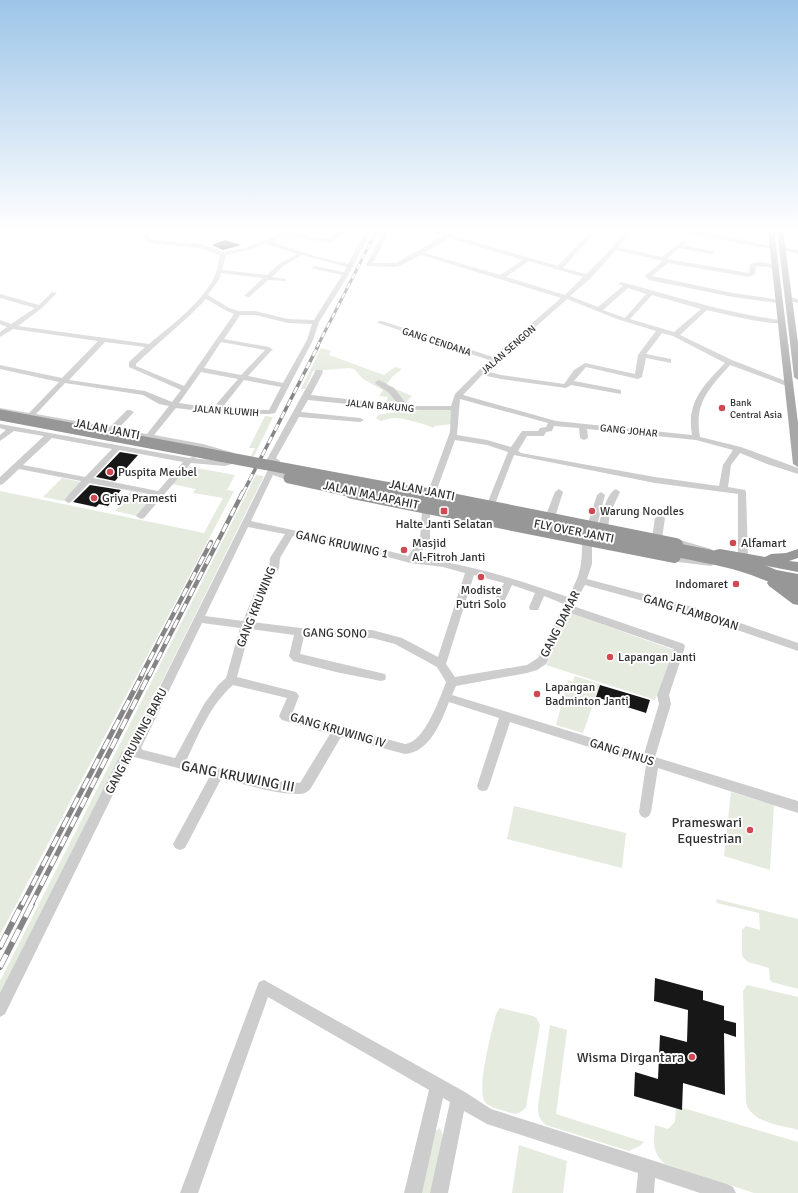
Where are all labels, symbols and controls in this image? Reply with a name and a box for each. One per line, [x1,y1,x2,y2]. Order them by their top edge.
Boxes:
street label: JALAN SENGON [479,323,538,377]
street label: GANG CENDANA [401,325,473,359]
street label: JALAN BAKUNG [345,397,415,415]
place label: Bank Central Asia [730,397,782,421]
street label: JALAN KLUWIH [192,403,259,419]
marker: Bank Central Asia [717,403,727,413]
street label: JALAN JANTI [73,416,141,443]
street label: GANG JOHAR [600,422,658,440]
place label: Puspita Meubel [118,465,198,480]
marker: Puspita Meubel [105,467,115,477]
street label: JALAN JANTI [388,477,456,504]
street label: JALAN MAJAPAHIT [322,478,420,513]
place label: Griya Pramesti [102,491,177,506]
marker: Griya Pramesti [89,493,99,503]
place label: Warung Noodles [600,504,684,519]
marker: Halte Janti Selatan [439,506,449,516]
marker: Warung Noodles [587,506,597,516]
street label: FLY OVER JANTI [533,516,615,547]
place label: Halte Janti Selatan [395,517,493,532]
street label: GANG KRUWING 1 [294,527,390,562]
place label: Masjid Al-Fitroh Janti [412,536,485,565]
place label: Alfamart [741,536,786,551]
marker: Alfamart [728,538,738,548]
marker: Masjid Al-Fitroh Janti [399,545,409,555]
street label: GANG KRUWING [234,565,279,650]
marker: Modiste Putri Solo [476,572,486,582]
place label: Indomaret [675,577,728,592]
marker: Indomaret [731,579,741,589]
place label: Modiste Putri Solo [456,583,506,612]
street label: GANG DAMAR [537,588,584,660]
street label: GANG FLAMBOYAN [641,591,740,634]
street label: GANG SONO [303,625,367,642]
place label: Lapangan Janti [618,650,696,665]
marker: Lapangan Janti [605,652,615,662]
place label: Lapangan Badminton Janti [545,680,629,709]
street label: GANG KRUWING BARU [102,686,171,797]
marker: Lapangan Badminton Janti [532,689,542,699]
street label: GANG KRUWING IV [288,710,387,751]
street label: GANG PINUS [588,736,656,770]
street label: GANG KRUWING III [180,757,296,796]
place label: Prameswari Equestrian [672,814,742,847]
marker: Prameswari Equestrian [745,825,755,835]
place label: Wisma Dirgantara [577,1049,684,1066]
marker: Wisma Dirgantara [687,1052,697,1062]

